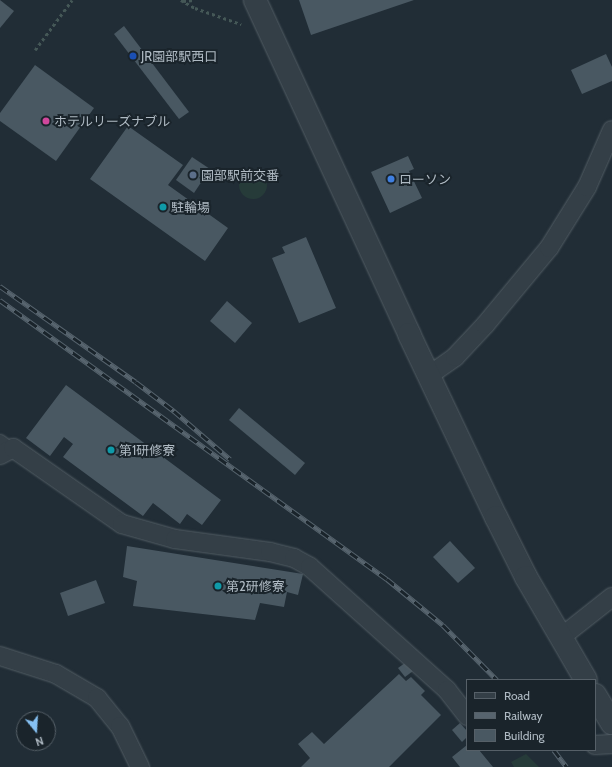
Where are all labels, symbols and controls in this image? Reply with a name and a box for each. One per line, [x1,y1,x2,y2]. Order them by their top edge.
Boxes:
place label: JR園部駅西口 [141,48,217,64]
marker: JR園部駅西口 [128,51,138,61]
place label: ホテルリーズナブル [54,113,171,129]
marker: ホテルリーズナブル [41,116,51,126]
place label: 園部駅前交番 [201,167,279,183]
marker: 園部駅前交番 [188,170,198,180]
place label: ローソン [399,171,451,187]
marker: ローソン [386,174,396,184]
place label: 駐輪場 [171,199,210,215]
marker: 駐輪場 [158,202,168,212]
place label: 第1研修寮 [119,442,175,458]
marker: 第1研修寮 [106,445,116,455]
place label: 第2研修寮 [226,578,285,594]
marker: 第2研修寮 [213,581,223,591]
legend [466,679,596,751]
text: Road [504,688,530,703]
text: Railway [504,708,542,723]
north arrow [16,711,56,751]
text: Building [504,728,545,743]
text: N [34,734,45,749]

